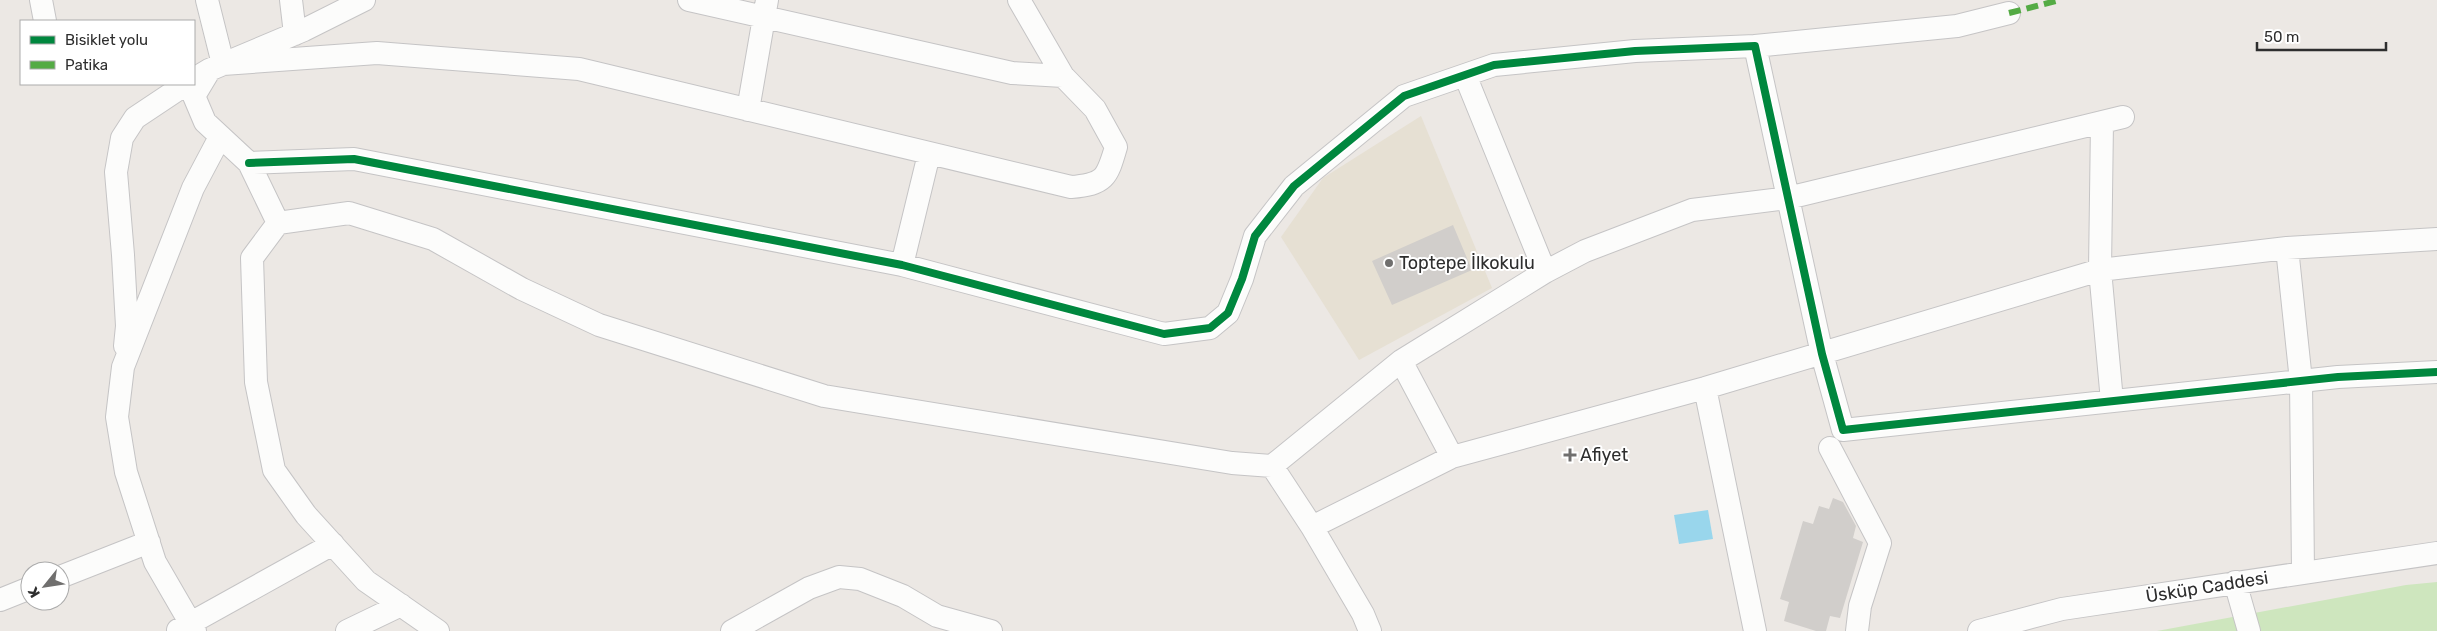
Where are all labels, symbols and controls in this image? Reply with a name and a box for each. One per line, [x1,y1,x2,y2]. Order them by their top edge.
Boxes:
legend [20,20,195,85]
scale bar [2257,20,2386,52]
text: 50 m [2264,28,2299,46]
text: Bisiklet yolu [65,31,148,49]
text: Patika [65,56,108,74]
place label: Toptepe İlkokulu [1399,252,1535,274]
marker: Toptepe İlkokulu [1383,257,1395,269]
place label: Afiyet [1580,444,1628,466]
marker: Afiyet [1564,449,1576,461]
north arrow [20,561,70,611]
street label: Üsküp Caddesi [2144,566,2270,608]
text: K [24,583,44,601]

